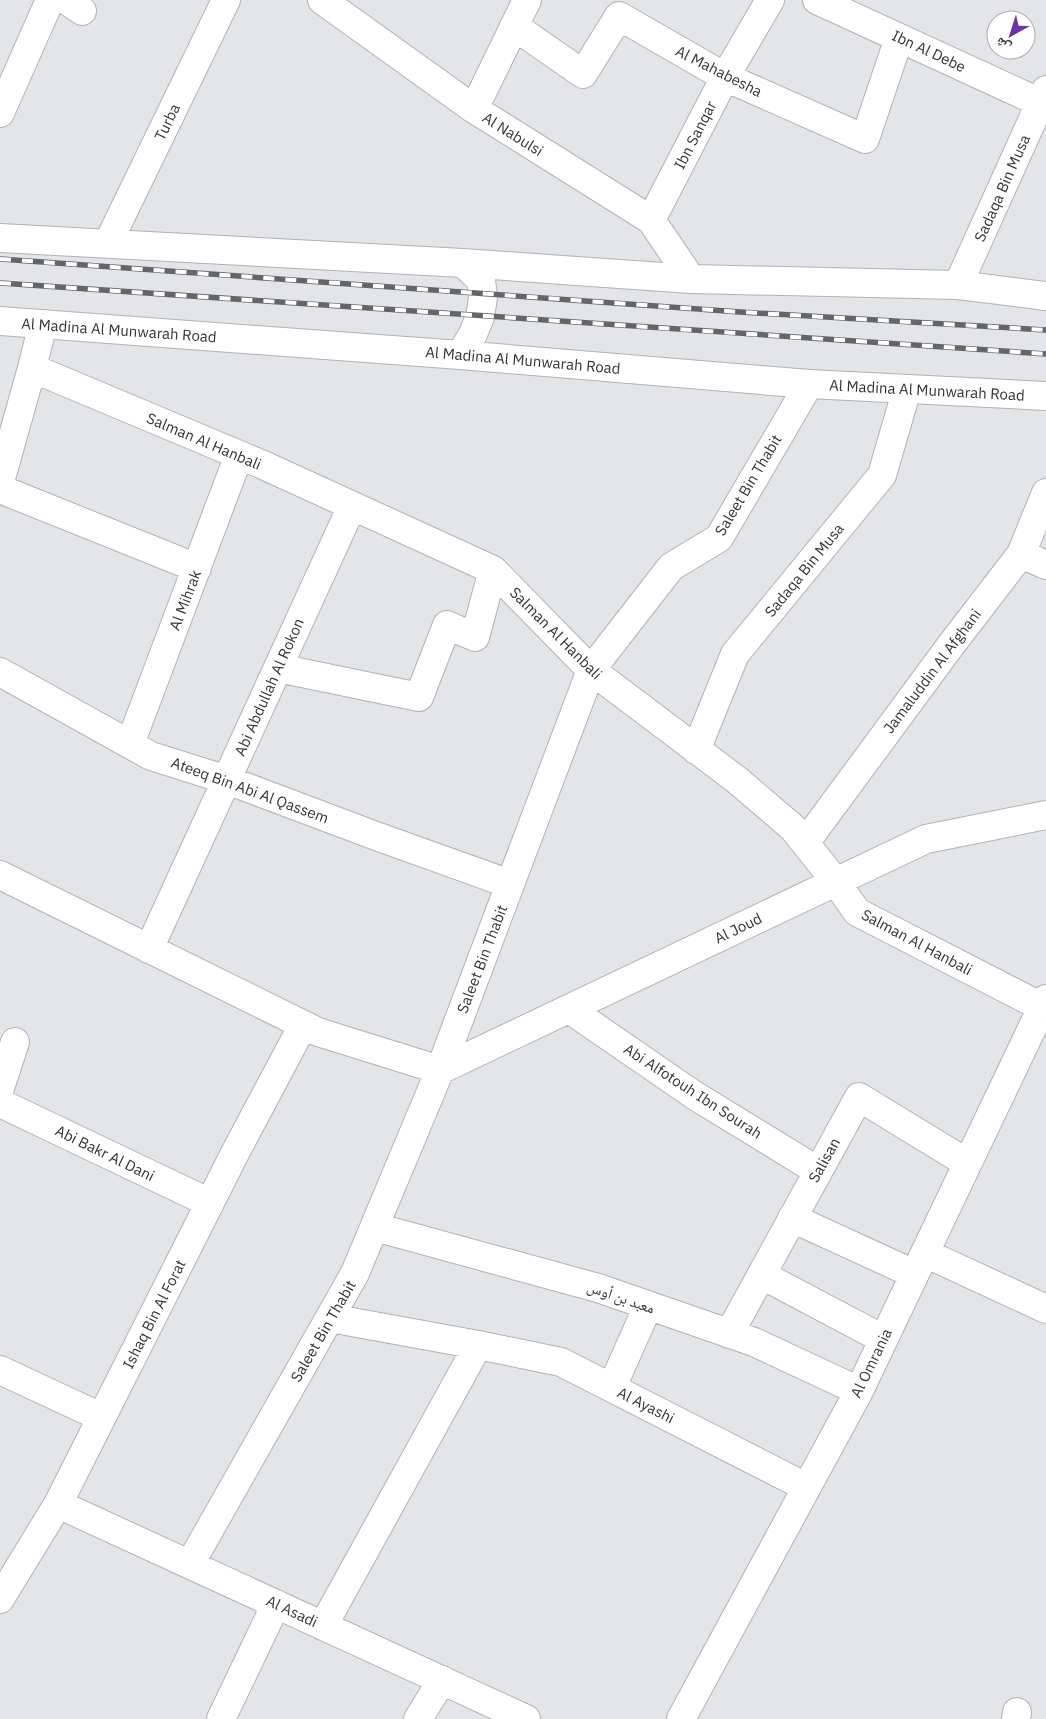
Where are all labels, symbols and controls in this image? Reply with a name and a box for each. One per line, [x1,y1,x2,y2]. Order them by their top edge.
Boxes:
north arrow [986,10,1036,60]
street label: Ibn Al Debe [889,26,969,76]
text: ش [991,33,1014,57]
street label: Al Mahabesha [672,41,766,101]
street label: Ibn Sanqar [670,97,721,172]
street label: Turba [150,100,184,144]
street label: Al Nabulsi [479,108,547,160]
street label: Sadaqa Bin Musa [970,131,1034,245]
street label: Al Madina Al Munwarah Road [21,314,217,346]
street label: Al Madina Al Munwarah Road [425,342,621,378]
street label: Al Madina Al Munwarah Road [829,375,1025,405]
street label: Salman Al Hanbali [144,408,264,474]
street label: Saleet Bin Thabit [710,431,786,539]
street label: Sadaqa Bin Musa [760,519,848,621]
street label: Al Mihrak [165,567,205,633]
street label: Salman Al Hanbali [506,583,606,683]
street label: Jamaluddin Al Afghani [879,605,985,737]
street label: Abi Abdullah Al Rokon [230,615,308,759]
street label: Ateeq Bin Abi Al Qassem [169,753,331,827]
street label: Saleet Bin Thabit [453,902,511,1016]
street label: Salman Al Hanbali [858,905,976,979]
street label: Al Joud [711,908,765,948]
street label: Abi Alfotouh Ibn Sourah [620,1039,766,1143]
street label: Abi Bakr Al Dani [52,1121,158,1185]
street label: Salisan [804,1134,844,1186]
street label: Ishaq Bin Al Forat [118,1256,190,1372]
street label: Saleet Bin Thabit [286,1277,360,1385]
street label: معبد بن أوس [584,1277,657,1318]
street label: Al Omrania [846,1325,896,1401]
street label: Al Ayashi [614,1383,678,1427]
street label: Al Asadi [263,1591,321,1631]

